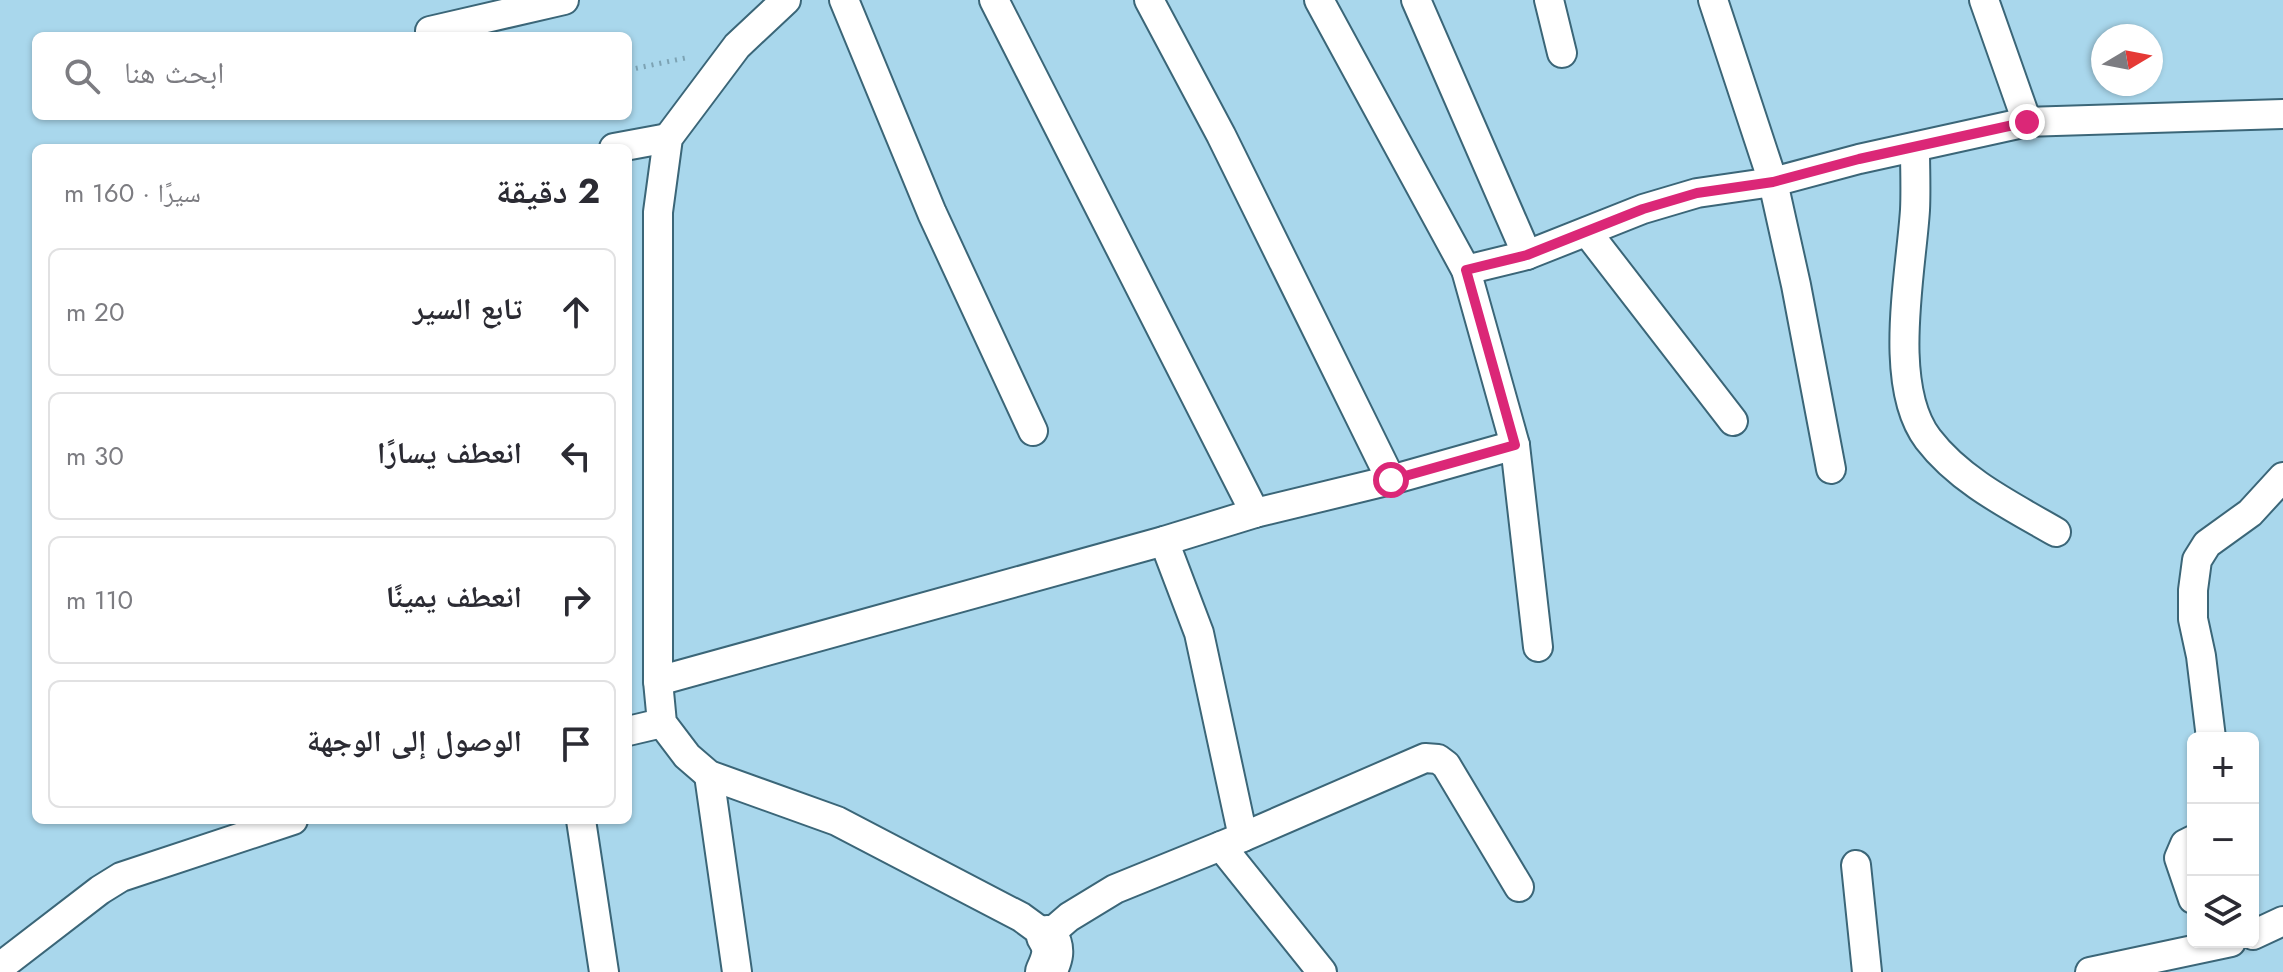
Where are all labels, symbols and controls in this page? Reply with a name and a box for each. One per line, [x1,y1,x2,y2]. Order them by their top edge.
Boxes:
north arrow [2091,24,2163,96]
search box [32,32,632,120]
text: ابحث هنا [124,51,224,94]
icon: search [60,54,104,98]
route end [2009,104,2045,140]
text: 2 دقيقة [496,167,600,216]
text: سيرًا · 160 m [64,174,201,212]
text: تابع السير [413,287,522,330]
icon: ahead [554,290,598,334]
text: 20 m [66,293,125,331]
text: انعطف يسارًا [377,431,522,474]
icon: left [554,434,598,478]
text: 30 m [66,437,124,475]
route start [1373,462,1409,498]
text: انعطف يمينًا [386,575,522,618]
icon: right [554,578,598,622]
text: 110 m [66,581,133,619]
text: الوصول إلى الوجهة [307,719,522,762]
icon: arrive [554,722,598,766]
map controls [2187,732,2259,948]
button: + [2187,732,2259,804]
button: − [2187,804,2259,876]
button: layers [2187,876,2259,948]

